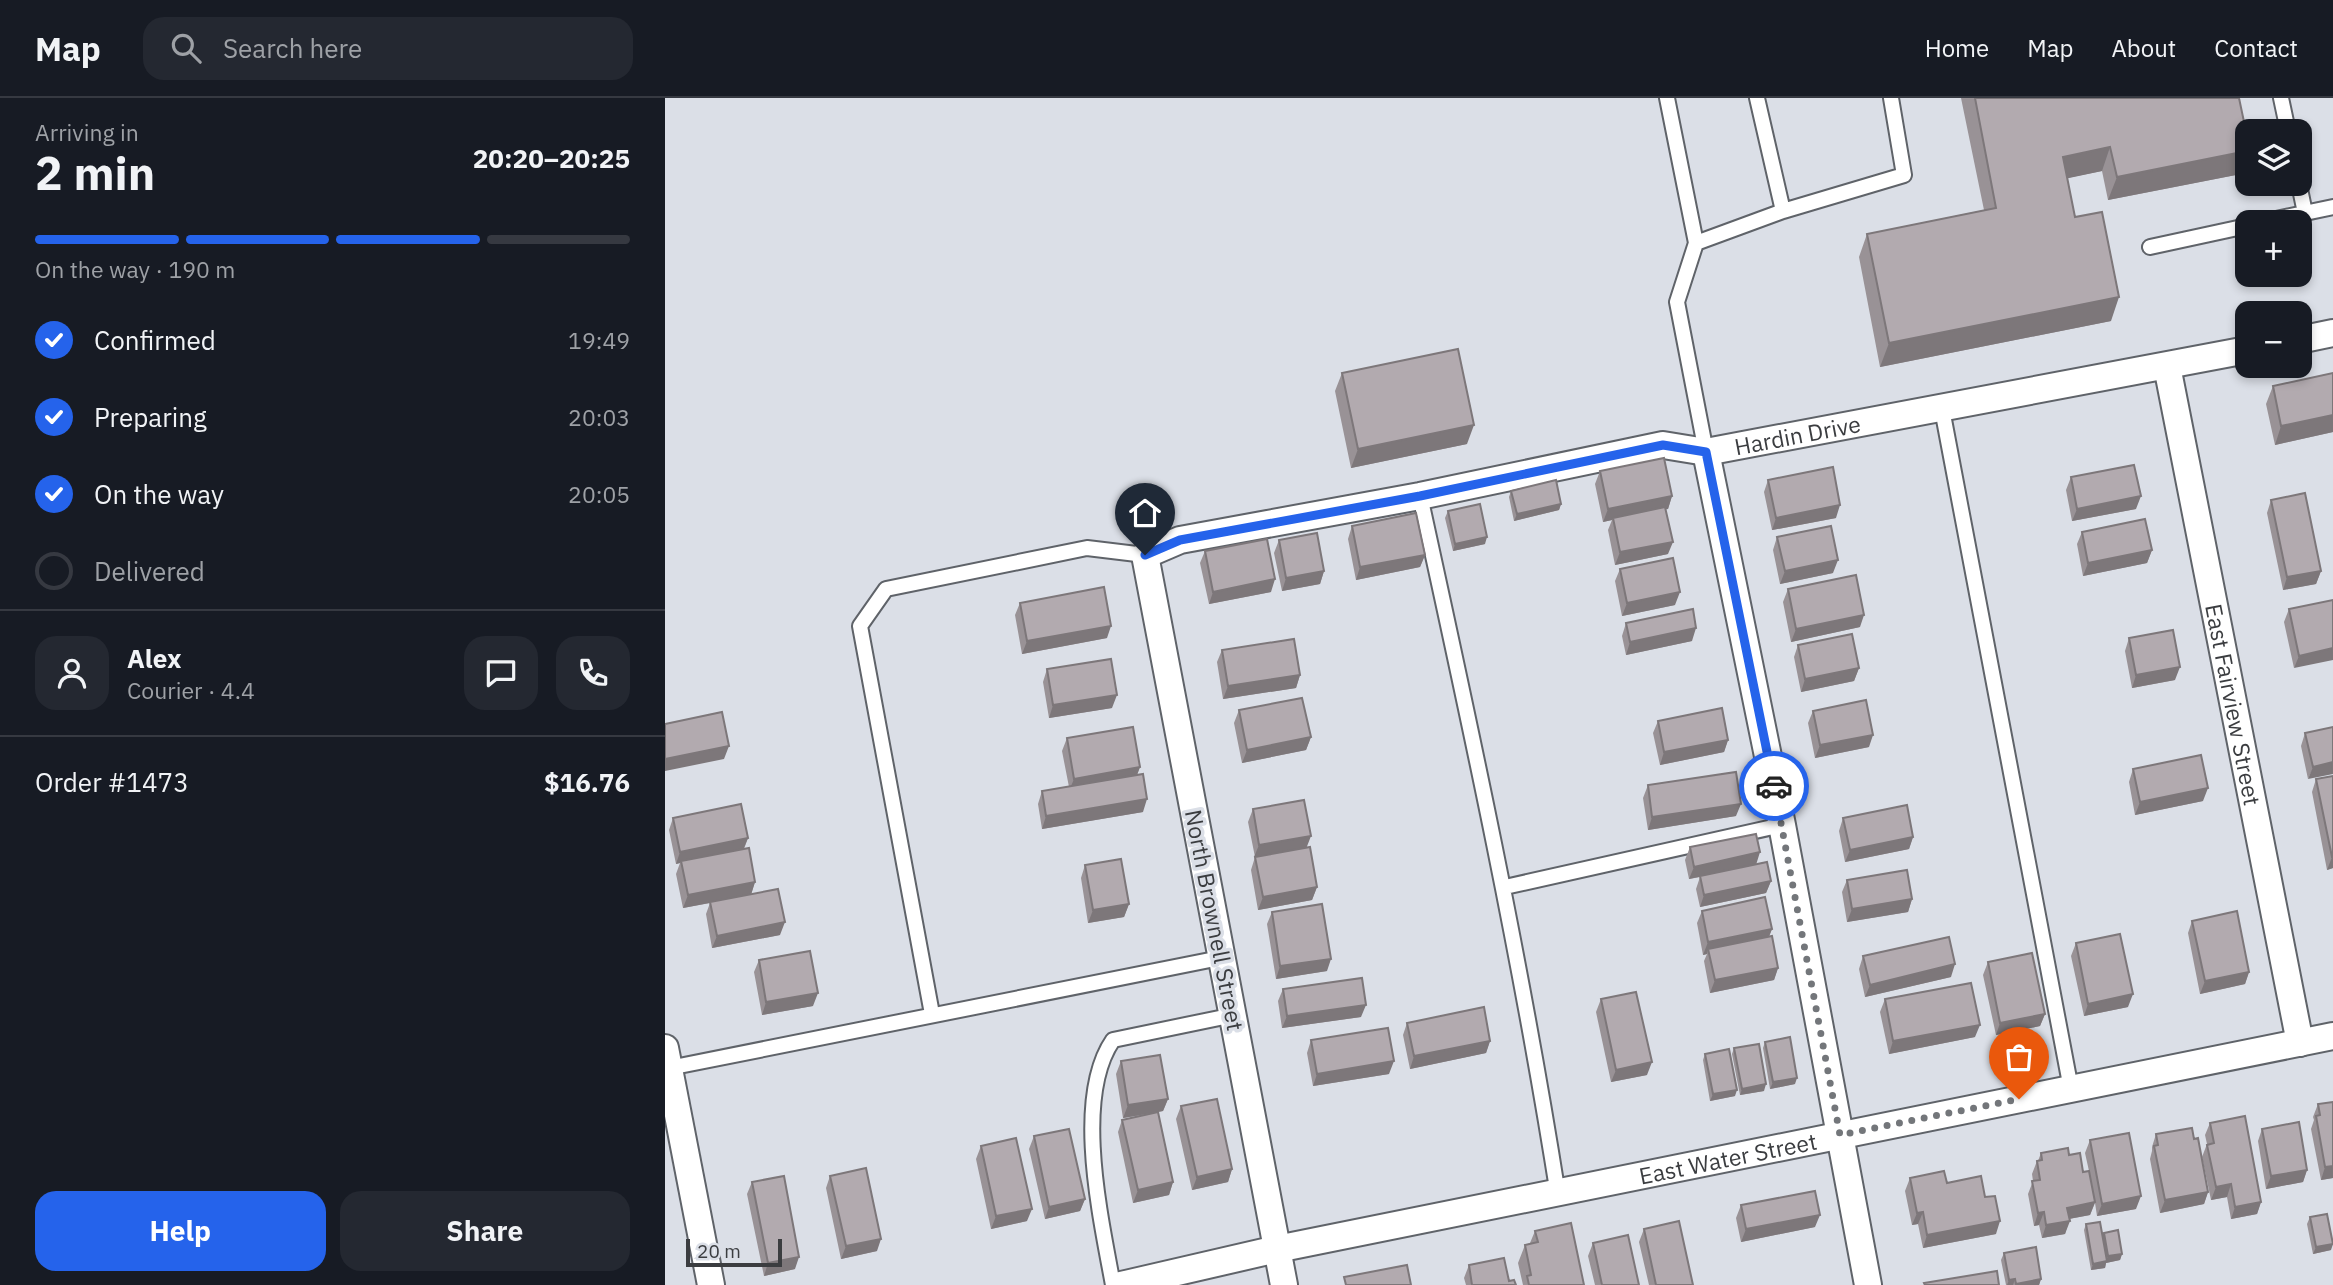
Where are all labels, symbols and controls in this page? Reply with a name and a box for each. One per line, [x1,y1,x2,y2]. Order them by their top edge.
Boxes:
search box [143,17,633,80]
text: Map [35,27,101,70]
icon: search [167,29,205,67]
text: Search here [223,31,362,65]
text: Home [1925,32,1989,64]
text: Map [2027,32,2073,64]
text: About [2111,32,2176,64]
text: Contact [2214,32,2298,64]
text: Arriving in [35,117,139,147]
map controls [2235,119,2312,378]
button: layers [2235,119,2312,196]
text: 20:20–20:25 [473,141,630,175]
text: 2 min [35,143,155,203]
button: + [2235,210,2312,287]
text: On the way · 190 m [35,254,235,284]
button: − [2235,301,2312,378]
icon: check [35,321,73,359]
text: Confirmed [94,323,216,357]
text: 19:49 [568,325,630,355]
icon: check [35,398,73,436]
text: Preparing [94,400,207,434]
text: 20:03 [568,402,630,432]
street label: Hardin Drive [1732,408,1863,461]
icon: check [35,475,73,513]
text: On the way [94,477,224,511]
text: 20:05 [568,479,630,509]
pin [1115,483,1175,555]
icon: home [1126,494,1164,532]
text: Delivered [94,554,205,588]
street label: East Fairview Street [2199,601,2268,808]
button: person [35,636,109,710]
button: chat [464,636,538,710]
button: phone [556,636,630,710]
text: Alex [127,641,181,675]
text: Courier · 4.4 [127,675,255,705]
courier [1739,751,1809,821]
text: Order #1473 [35,765,189,799]
text: $16.76 [544,765,630,799]
icon: car [1755,767,1793,805]
street label: North Brownell Street [1179,807,1251,1033]
pin [1989,1027,2049,1099]
icon: bag [2000,1038,2038,1076]
street label: East Water Street [1636,1126,1819,1191]
button: Help [35,1191,326,1271]
button: Share [340,1191,630,1271]
scale bar [686,1236,782,1268]
text: 20 m [697,1239,741,1263]

